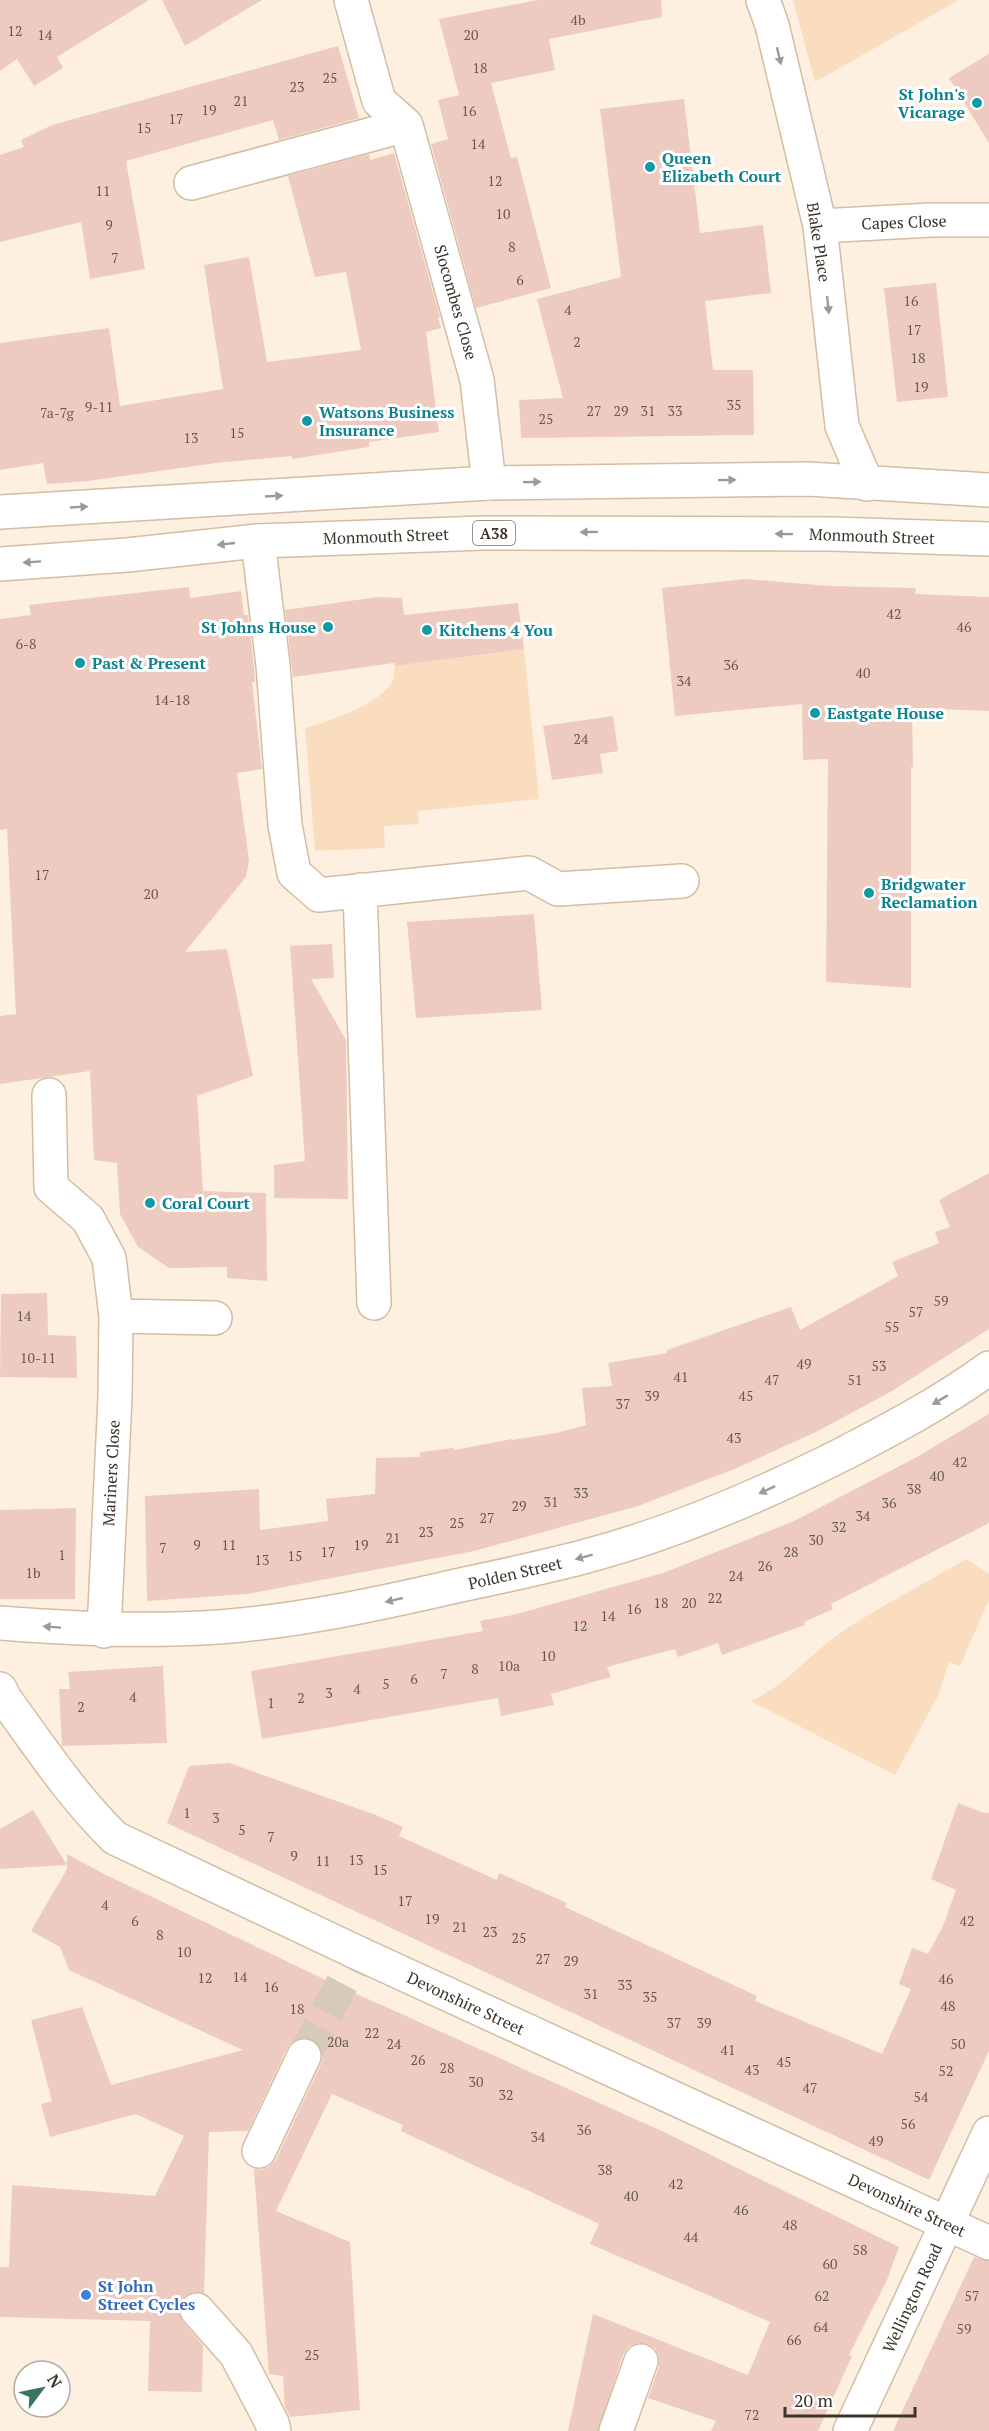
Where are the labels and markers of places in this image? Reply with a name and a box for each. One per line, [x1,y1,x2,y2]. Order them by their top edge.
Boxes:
place label: St John's Vicarage [898,83,965,123]
marker: St John's Vicarage [970,96,984,110]
place label: Queen Elizabeth Court [662,147,782,187]
marker: Queen Elizabeth Court [643,160,657,174]
place label: Watsons Business Insurance [319,401,455,441]
marker: Watsons Business Insurance [300,414,314,428]
place label: St Johns House [201,616,316,638]
place label: Kitchens 4 You [439,619,553,641]
marker: St Johns House [321,620,335,634]
marker: Kitchens 4 You [420,623,434,637]
place label: Past & Present [92,652,206,674]
marker: Past & Present [73,656,87,670]
place label: Eastgate House [827,702,944,724]
marker: Eastgate House [808,706,822,720]
place label: Bridgwater Reclamation [881,873,978,913]
marker: Bridgwater Reclamation [862,886,876,900]
place label: Coral Court [162,1192,250,1214]
marker: Coral Court [143,1196,157,1210]
place label: St John Street Cycles [98,2275,195,2315]
marker: St John Street Cycles [79,2288,93,2302]

